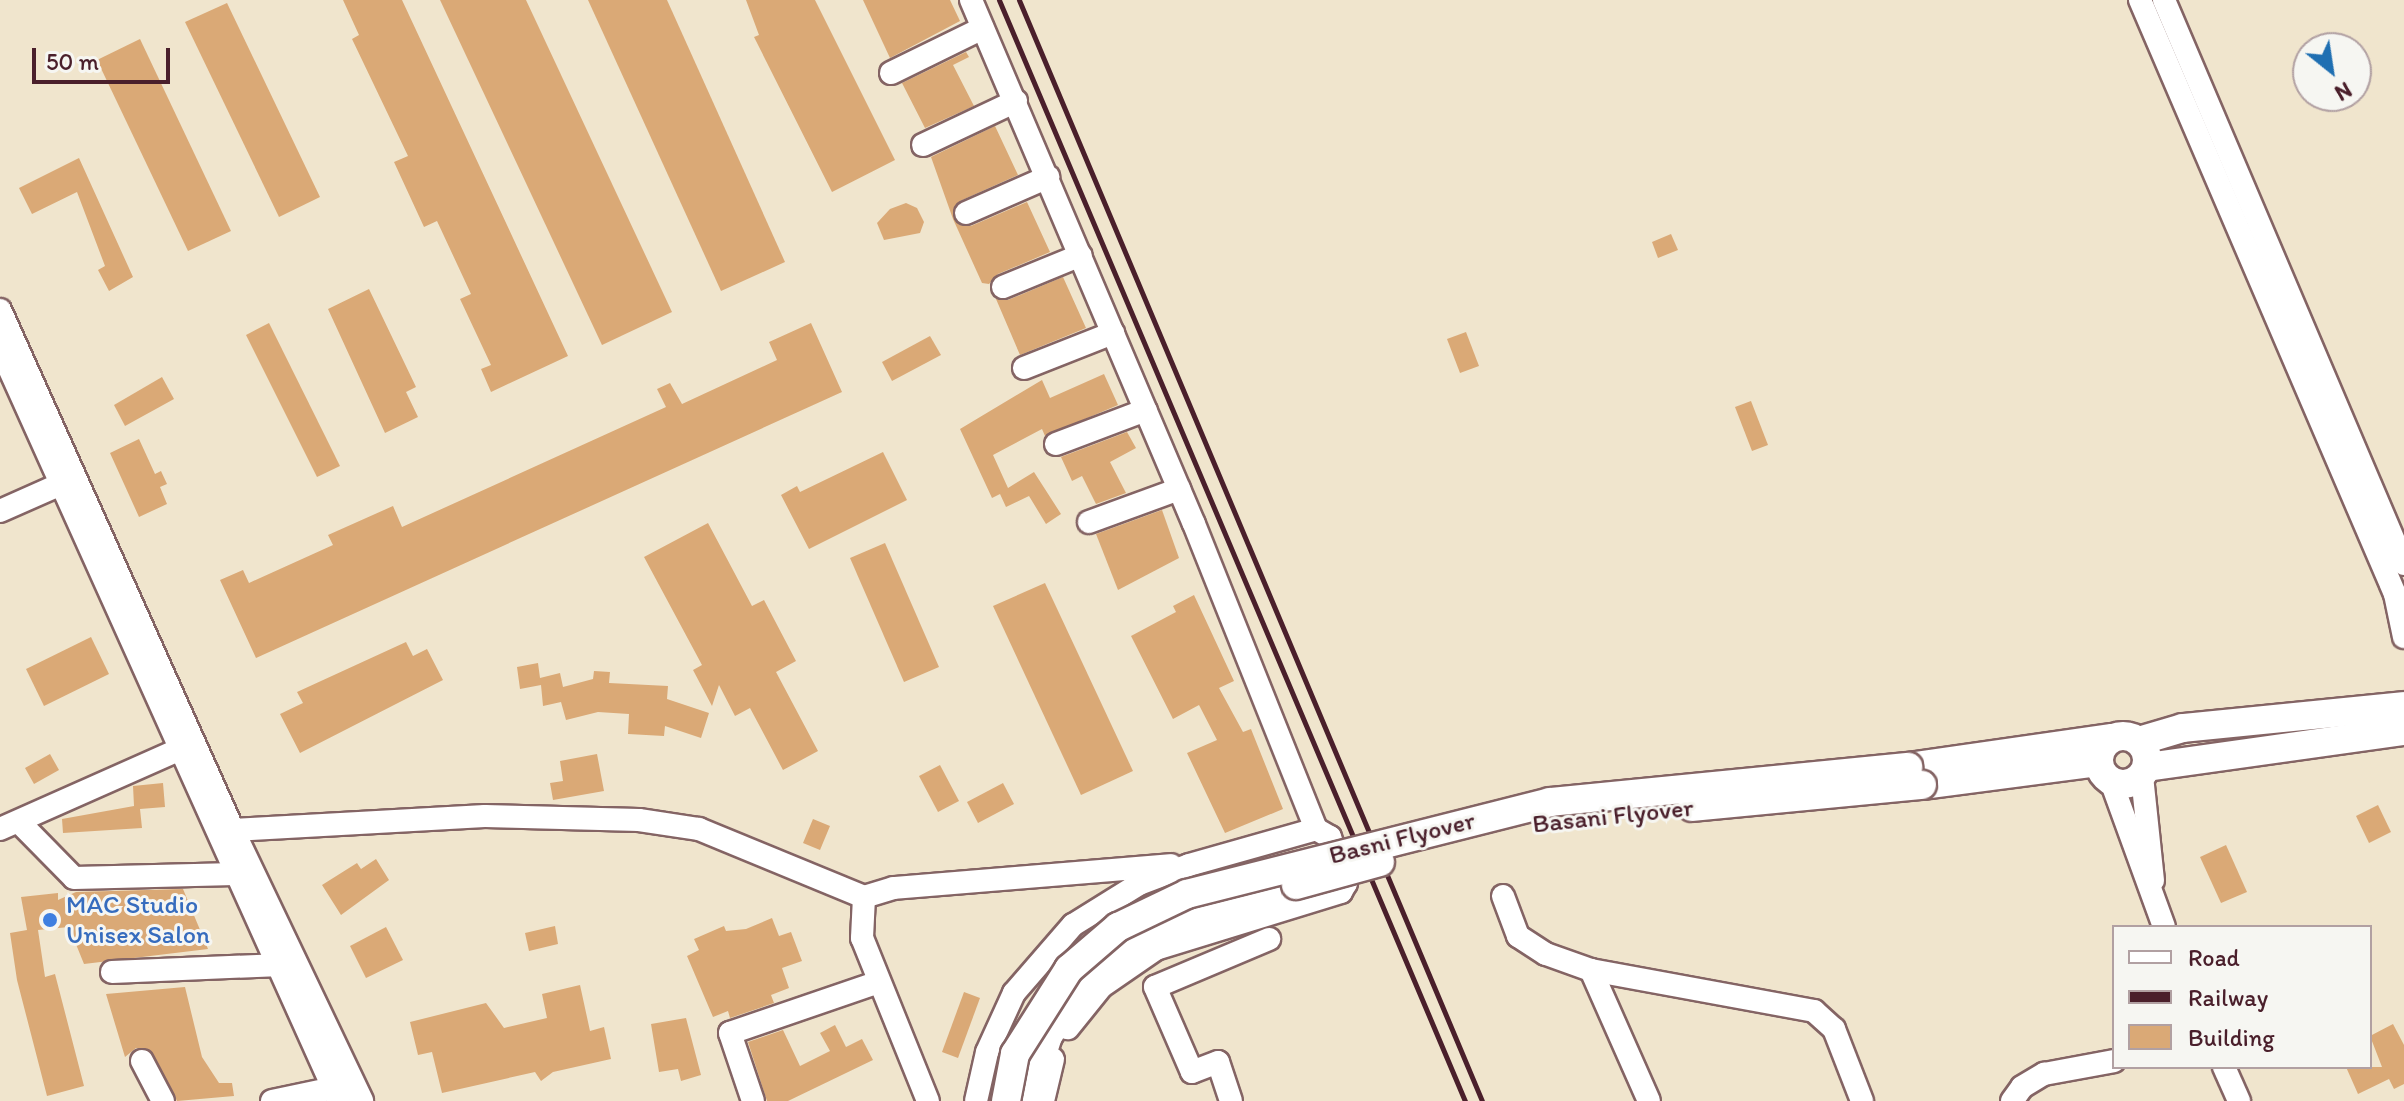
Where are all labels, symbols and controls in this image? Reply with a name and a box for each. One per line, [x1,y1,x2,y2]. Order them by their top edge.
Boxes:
scale bar [36,32,174,82]
north arrow [2292,32,2372,112]
text: 50 m [46,47,99,76]
text: N [2330,76,2356,107]
street label: Basani Flyover [1531,792,1695,840]
street label: Basni Flyover [1326,805,1478,871]
place label: MAC Studio Unisex Salon [66,889,210,950]
marker: MAC Studio Unisex Salon [41,911,59,929]
legend [2112,925,2372,1069]
text: Road [2188,943,2240,972]
text: Railway [2188,983,2268,1012]
text: Building [2188,1023,2275,1052]

